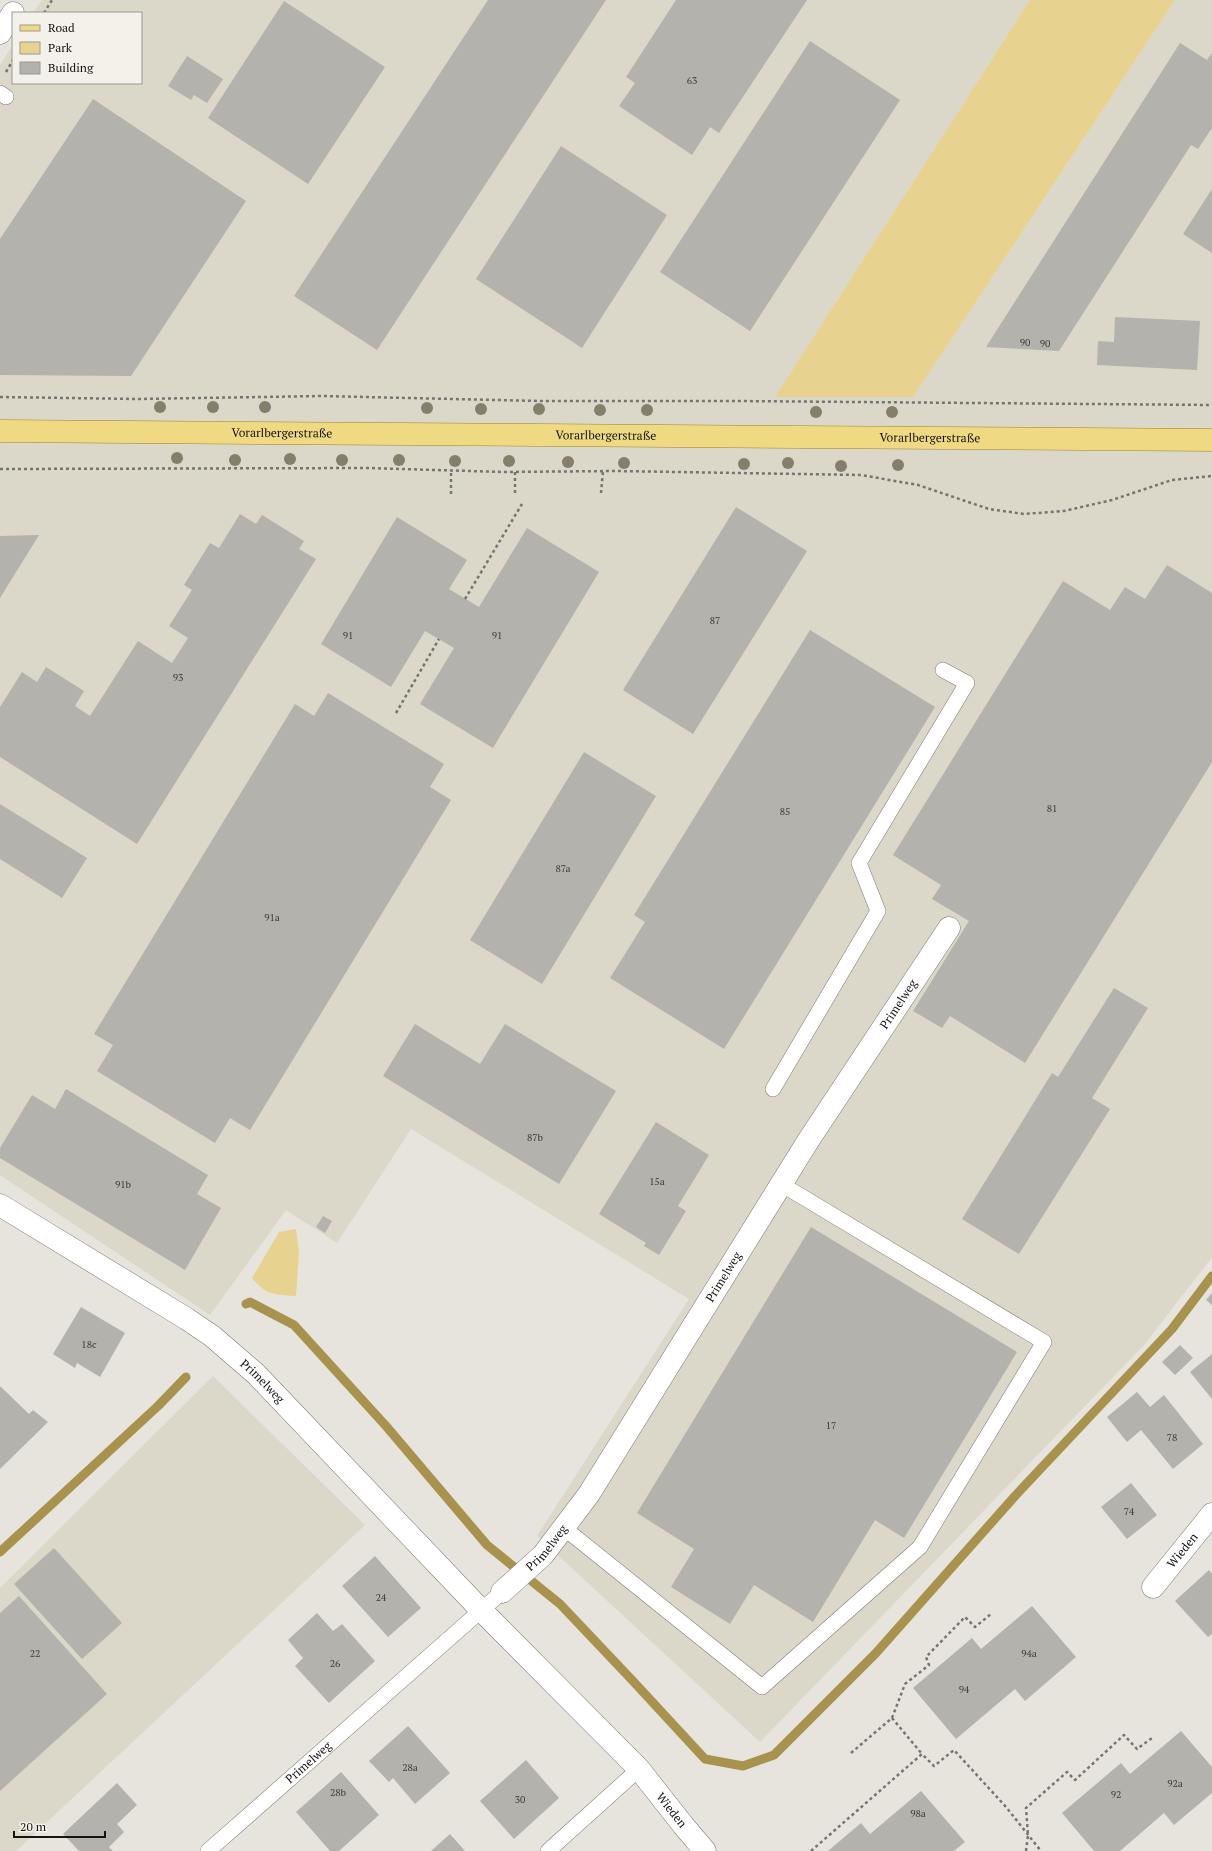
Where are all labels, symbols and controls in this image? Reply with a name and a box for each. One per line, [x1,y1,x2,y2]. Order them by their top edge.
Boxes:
legend [12,12,142,84]
text: Road [48,20,75,35]
text: Park [48,40,73,55]
text: Building [48,60,94,75]
house number: 63 [687,74,697,87]
house number: 90 [1020,336,1030,349]
house number: 90 [1040,337,1050,350]
street label: Vorarlbergerstraße [232,425,332,440]
street label: Vorarlbergerstraße [555,427,656,443]
street label: Vorarlbergerstraße [879,430,980,445]
house number: 87 [710,614,720,627]
house number: 91 [343,629,353,642]
house number: 91 [492,629,502,642]
house number: 93 [173,671,183,684]
house number: 81 [1047,802,1057,815]
house number: 85 [780,805,790,818]
house number: 87a [555,862,571,875]
house number: 91a [264,911,280,924]
street label: Primelweg [876,976,920,1032]
house number: 87b [527,1131,544,1144]
house number: 15a [649,1175,665,1188]
house number: 91b [115,1178,132,1191]
street label: Primelweg [702,1248,745,1305]
house number: 18c [81,1338,97,1351]
street label: Primelweg [237,1356,288,1407]
house number: 17 [826,1419,836,1432]
house number: 78 [1167,1431,1177,1444]
house number: 74 [1124,1505,1135,1518]
street label: Primelweg [522,1521,571,1574]
street label: Wieden [1164,1530,1201,1571]
house number: 24 [376,1591,387,1604]
house number: 22 [30,1647,40,1660]
house number: 94a [1021,1647,1037,1660]
house number: 26 [330,1657,341,1670]
house number: 94 [959,1683,970,1696]
street label: Primelweg [282,1737,335,1786]
house number: 28a [402,1761,418,1774]
house number: 92a [1167,1777,1183,1790]
house number: 28b [330,1786,347,1799]
house number: 92 [1111,1788,1121,1801]
street label: Wieden [653,1789,690,1831]
house number: 30 [515,1793,525,1806]
house number: 98a [910,1807,926,1820]
scale bar [14,1813,105,1839]
text: 20 m [20,1819,47,1834]

